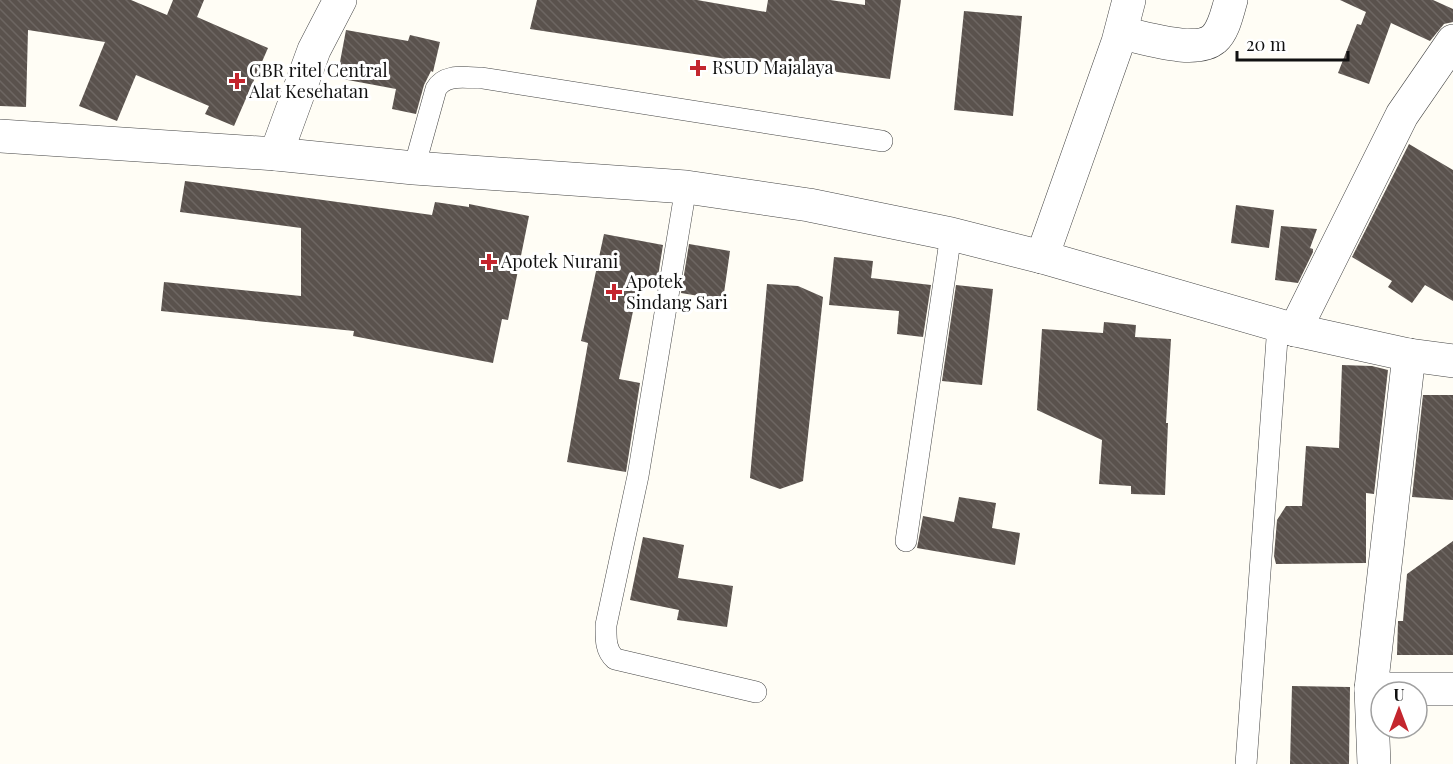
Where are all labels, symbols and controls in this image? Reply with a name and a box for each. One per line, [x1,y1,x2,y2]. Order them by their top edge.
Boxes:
scale bar [1237,24,1348,62]
text: 20 m [1246,32,1286,56]
place label: RSUD Majalaya [712,55,833,79]
place label: CBR ritel Central Alat Kesehatan [248,58,388,103]
marker: RSUD Majalaya [689,59,707,77]
marker: CBR ritel Central Alat Kesehatan [230,74,244,88]
place label: Apotek Nurani [500,249,618,273]
marker: Apotek Nurani [482,255,496,269]
place label: Apotek Sindang Sari [625,269,728,314]
marker: Apotek Sindang Sari [607,285,621,299]
north arrow [1369,680,1429,740]
text: U [1393,684,1405,705]

